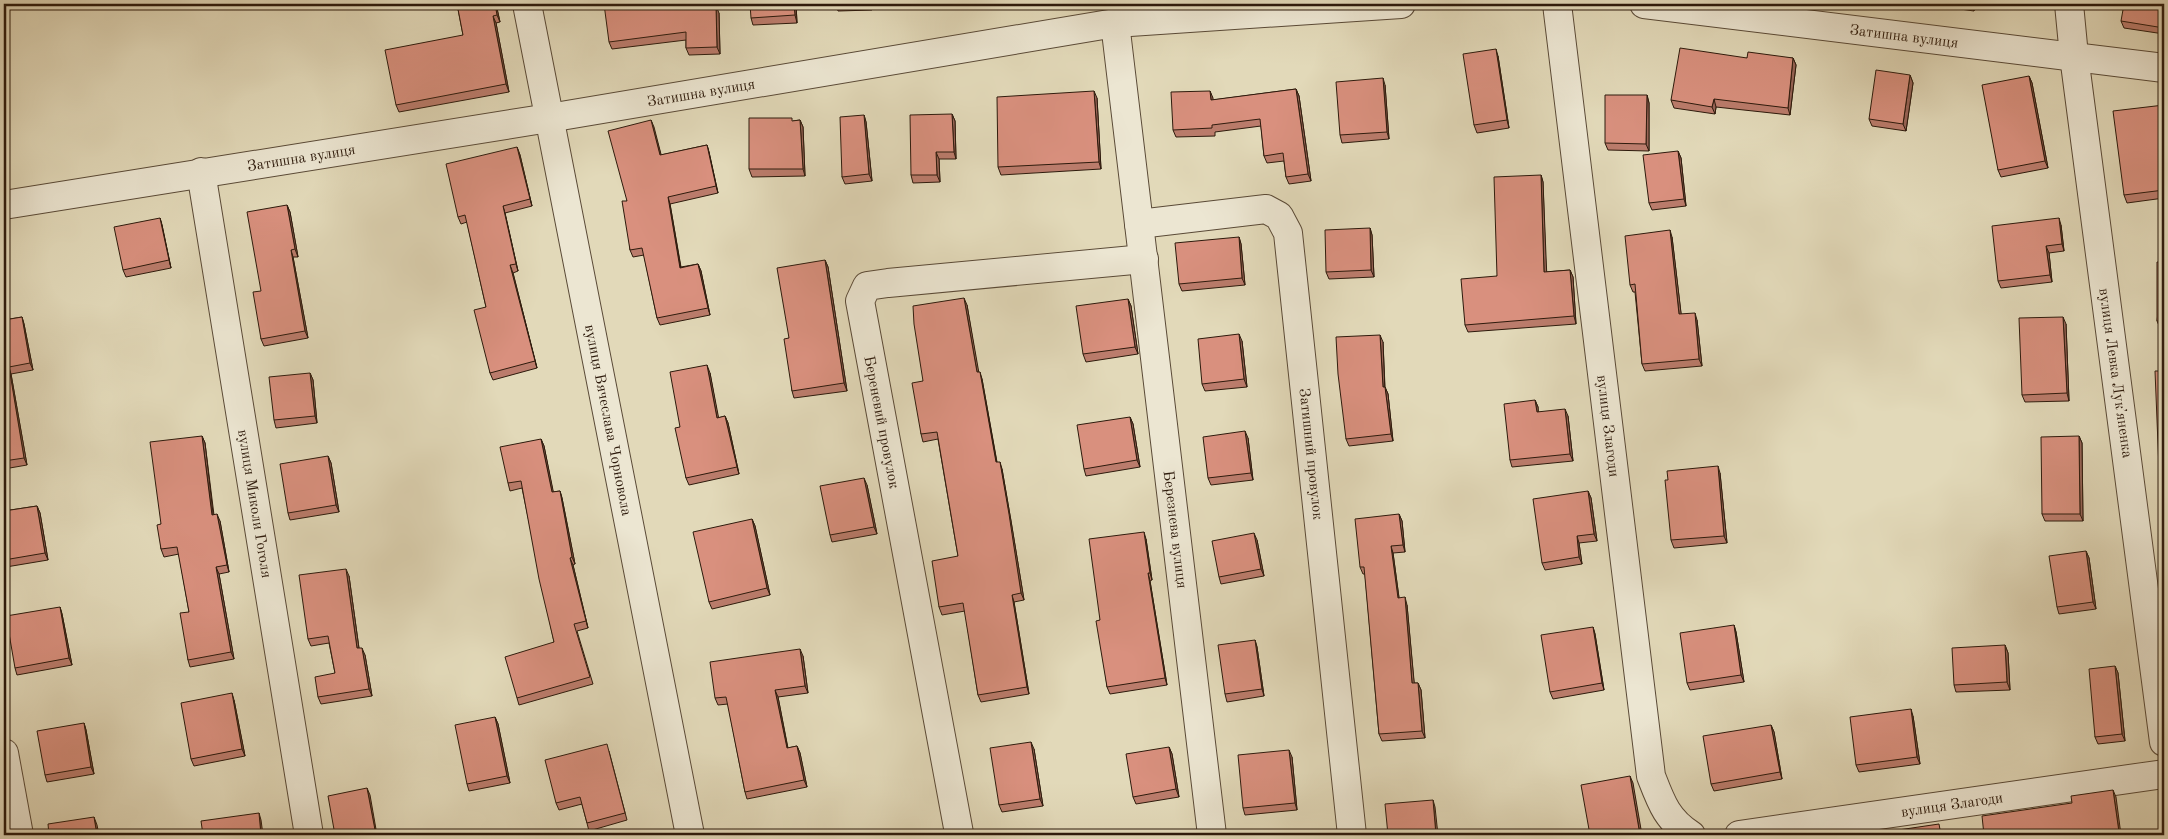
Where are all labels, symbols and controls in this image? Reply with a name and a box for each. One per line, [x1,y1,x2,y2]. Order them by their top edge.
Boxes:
street label: Затишна вулиця [1849,23,1959,52]
street label: Затишна вулиця [646,77,757,110]
street label: Затишна вулиця [246,143,357,175]
street label: вулиця Левка Лукʼяненка [2095,287,2134,460]
street label: вулиця Вячеслава Чорновола [581,323,633,518]
street label: Береневий провулок [860,355,901,490]
street label: вулиця Злагоди [1593,374,1621,478]
street label: Затишний провулок [1296,387,1324,521]
street label: вулиця Миколи Гоголя [234,428,273,579]
street label: Березнева вулиця [1160,470,1189,590]
street label: вулиця Злагоди [1900,791,2004,821]

